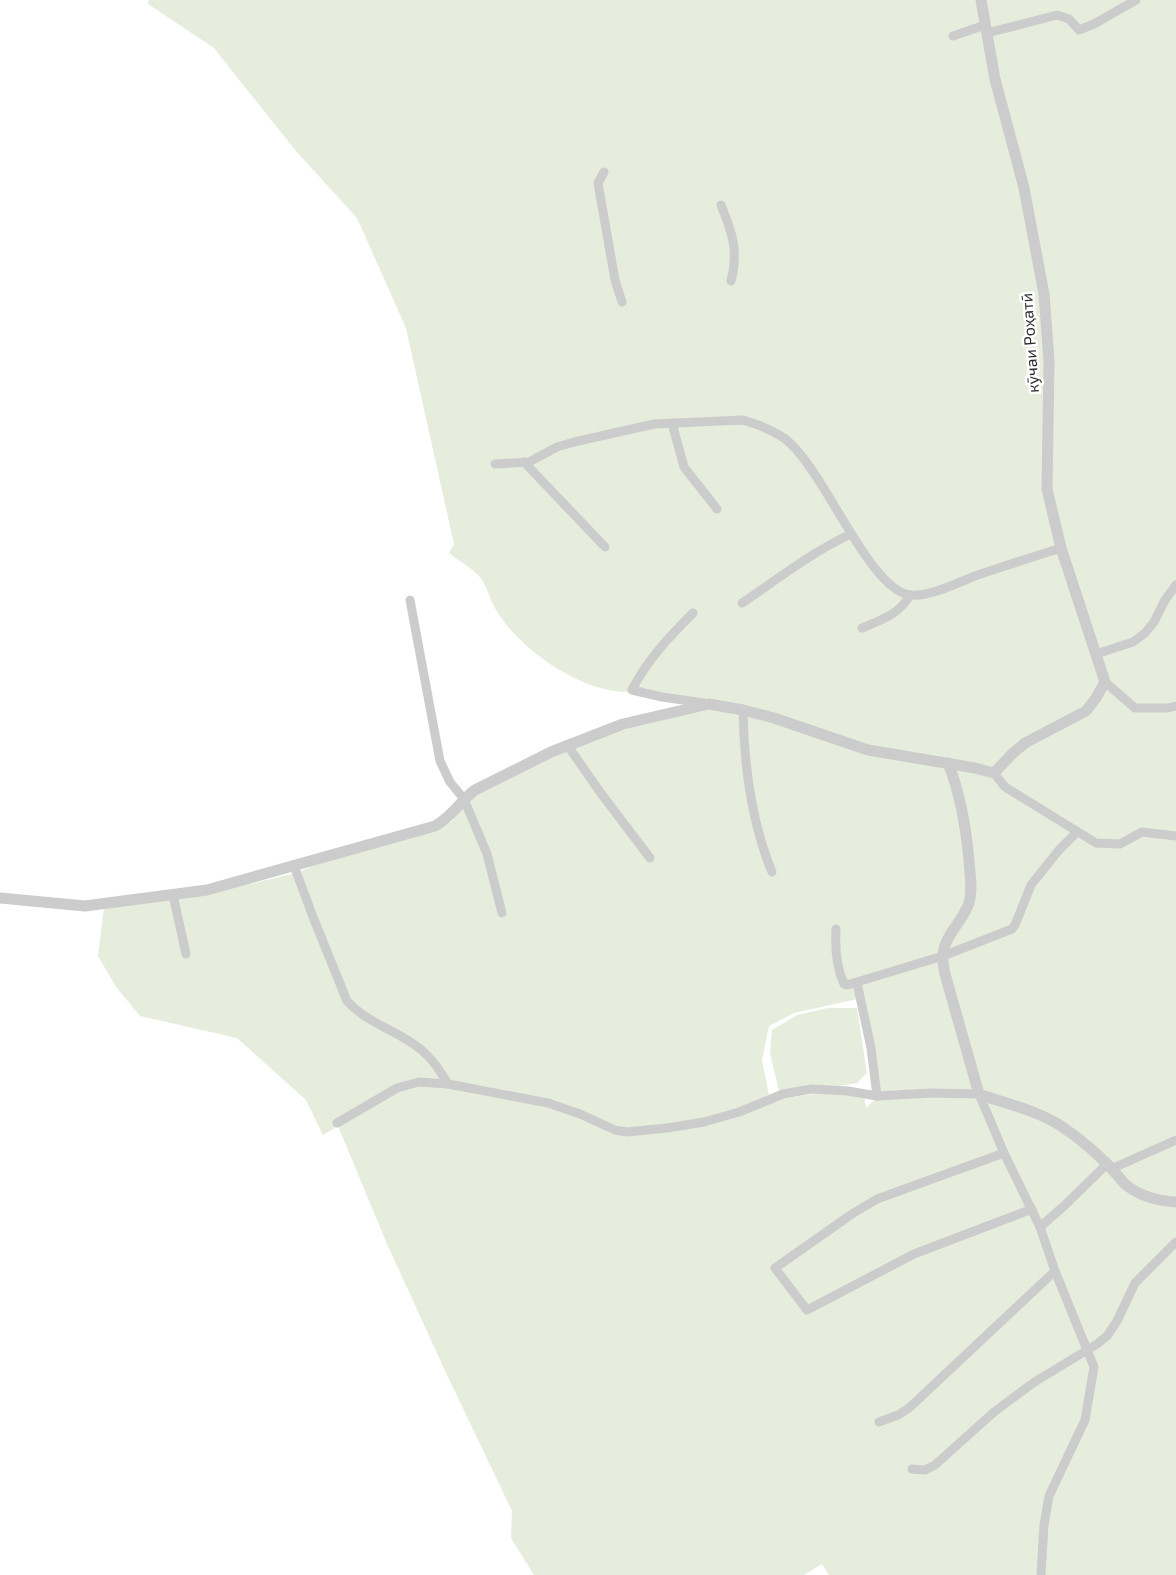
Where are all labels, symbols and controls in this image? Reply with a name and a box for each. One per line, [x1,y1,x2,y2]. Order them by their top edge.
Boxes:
street label: кӯчаи Роҳатӣ [1016,292,1043,394]

